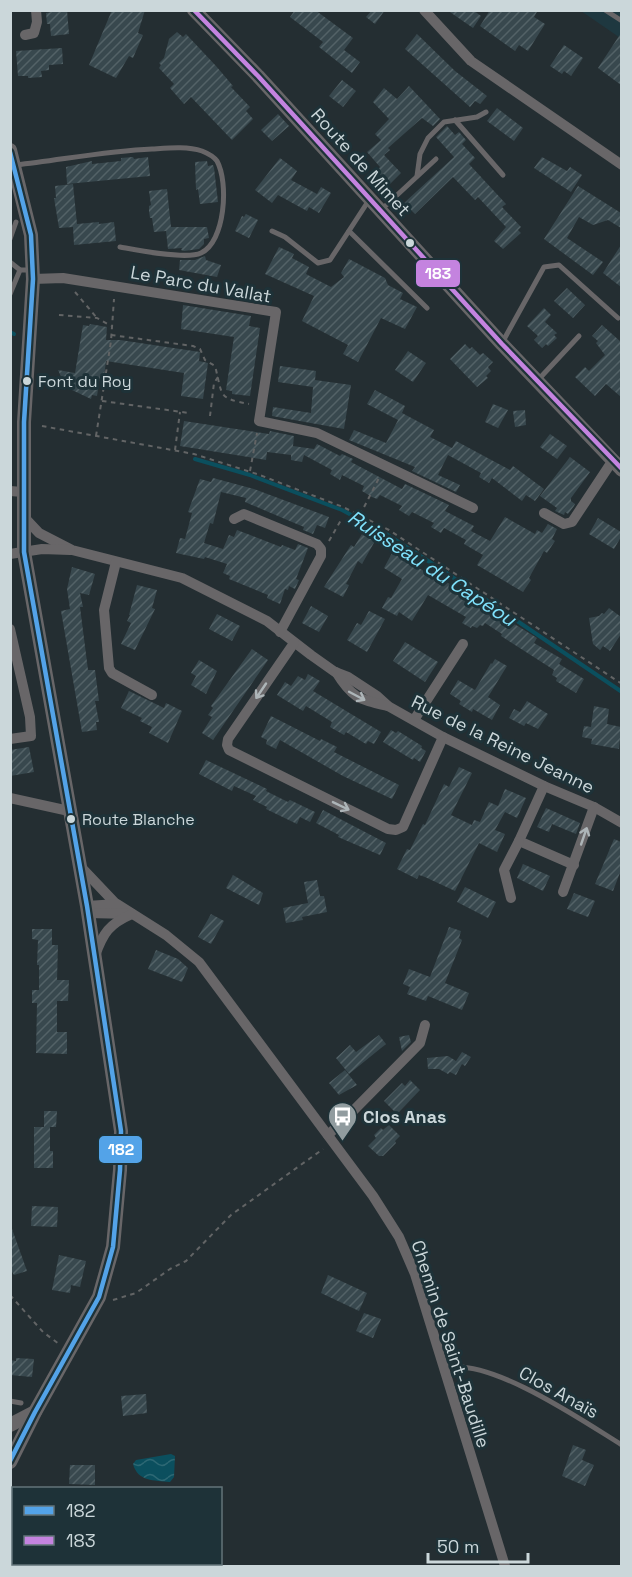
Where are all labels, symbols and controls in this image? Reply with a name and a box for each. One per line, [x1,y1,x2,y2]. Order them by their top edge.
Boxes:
street label: Route de Mimet [306,103,416,221]
unlabelled marker [404,237,416,249]
line badge: 183 [415,259,461,288]
street label: Le Parc du Vallat [129,260,273,308]
text: 183 [425,263,452,284]
place label: Font du Roy [38,371,131,392]
marker: Font du Roy [21,375,33,387]
water label: Ruisseau du Capéou [343,504,522,633]
one-way arrow [255,683,267,699]
one-way arrow [348,690,365,702]
street label: Rue de la Reine Jeanne [408,690,598,798]
one-way arrow [332,801,350,812]
place label: Route Blanche [82,809,195,830]
marker: Route Blanche [65,813,77,825]
one-way arrow [579,827,590,846]
bus stop icon: Clos Anas [326,1100,358,1142]
place label: Clos Anas [363,1105,446,1128]
line badge: 182 [98,1135,143,1164]
text: 182 [108,1139,134,1160]
street label: Chemin de Saint-Baudille [407,1237,495,1451]
street label: Clos Anaïs [515,1361,603,1423]
legend [12,1487,222,1565]
text: 182 [66,1499,96,1522]
scale bar [428,1526,528,1564]
text: 183 [66,1529,96,1552]
text: 50 m [437,1535,479,1558]

